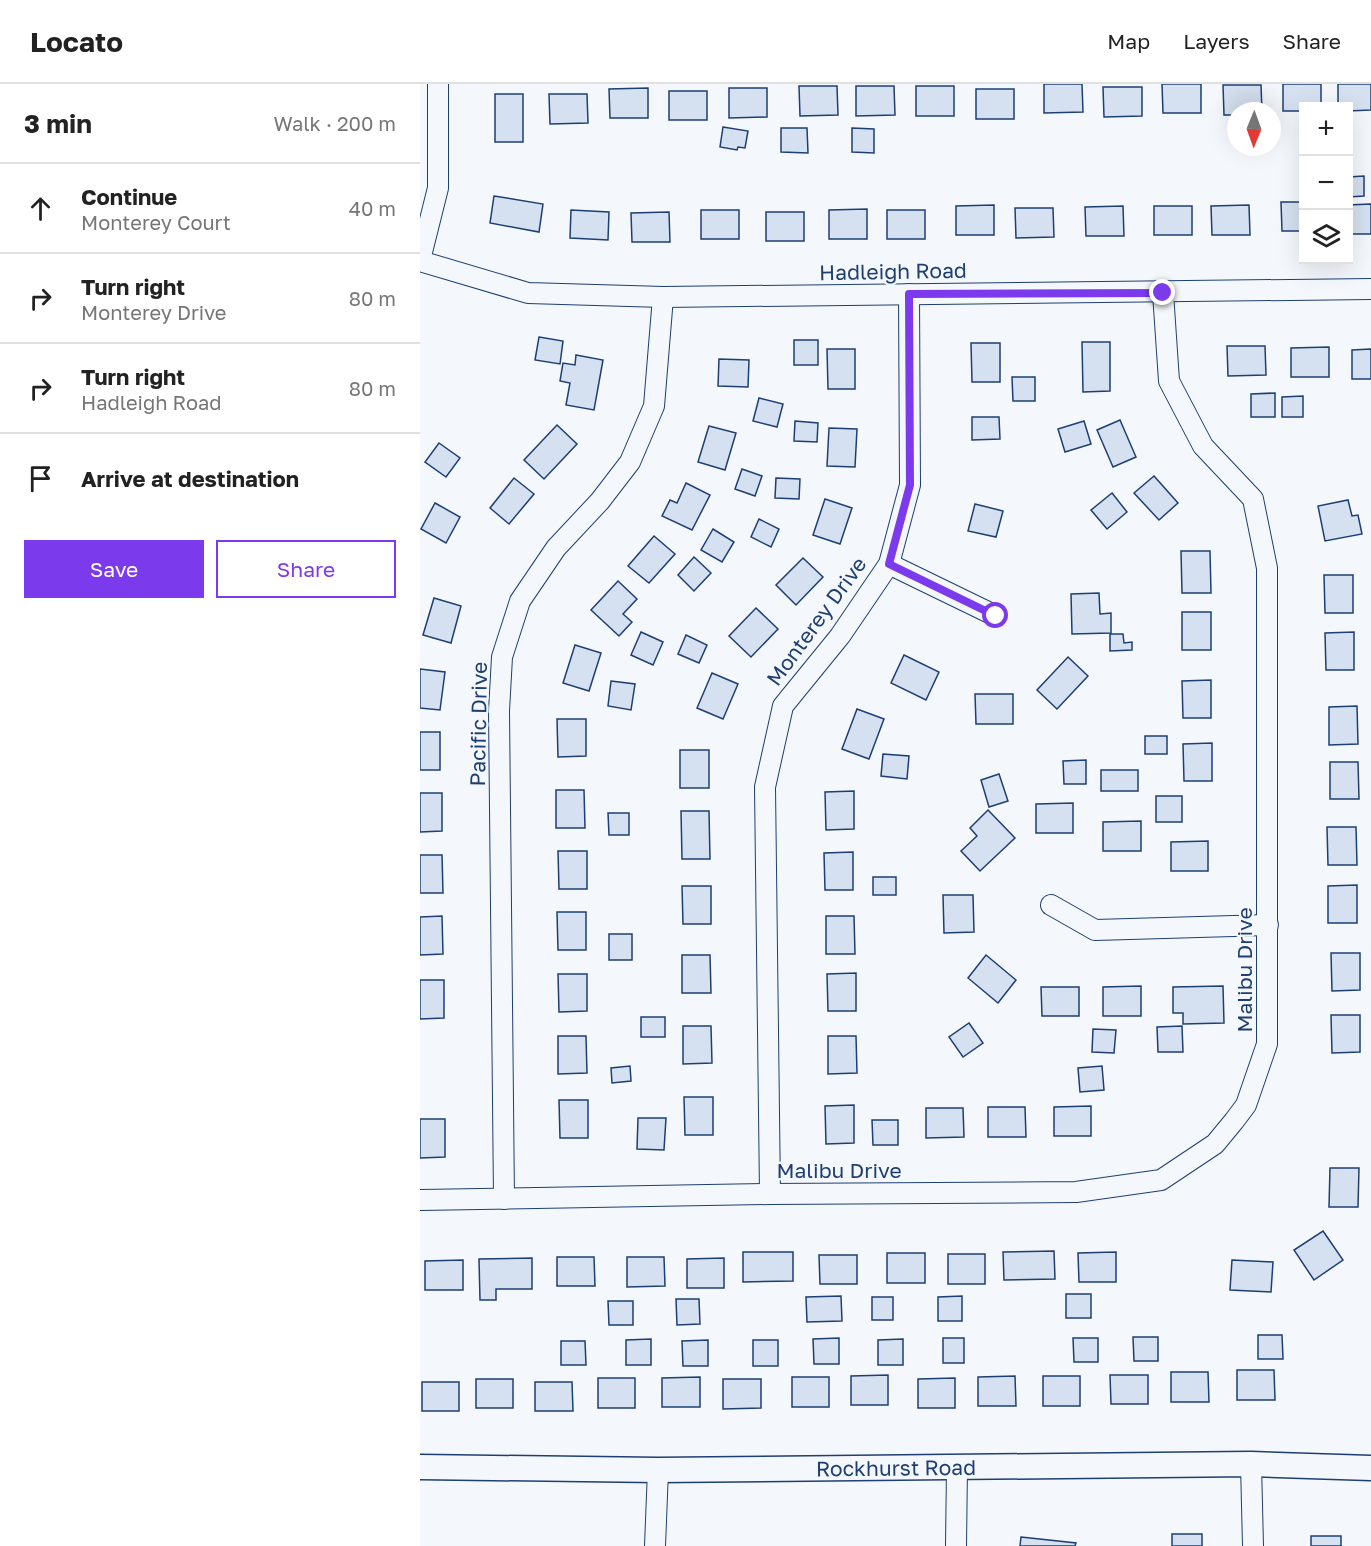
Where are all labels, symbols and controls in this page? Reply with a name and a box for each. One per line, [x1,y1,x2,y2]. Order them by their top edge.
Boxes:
text: Locato [30,25,123,58]
text: Map [1107,28,1150,54]
text: Layers [1183,28,1250,54]
text: Share [1283,28,1341,54]
north arrow [1227,102,1281,156]
map controls [1299,102,1353,264]
button: + [1299,102,1353,156]
text: 3 min [24,108,92,139]
text: Walk · 200 m [274,111,396,135]
button: − [1299,156,1353,210]
text: Continue [81,183,177,210]
icon: ahead [24,192,57,225]
text: 40 m [349,196,396,220]
text: Monterey Court [81,210,231,234]
button: layers [1299,210,1353,264]
street label: Hadleigh Road [819,257,967,285]
text: Turn right [81,273,185,300]
route end [1149,279,1175,305]
icon: right [24,282,57,315]
text: 80 m [349,286,396,310]
text: Monterey Drive [81,300,226,324]
text: Turn right [81,363,185,390]
icon: right [24,372,57,405]
text: 80 m [349,376,396,400]
text: Hadleigh Road [81,390,222,414]
icon: arrive [24,462,57,495]
text: Arrive at destination [81,465,299,492]
button: Save [24,540,204,598]
button: Share [216,540,396,598]
street label: Monterey Drive [761,552,871,690]
route start [982,602,1008,628]
street label: Pacific Drive [464,662,492,786]
street label: Malibu Drive [1231,907,1257,1033]
street label: Malibu Drive [776,1157,902,1183]
street label: Rockhurst Road [816,1454,976,1481]

